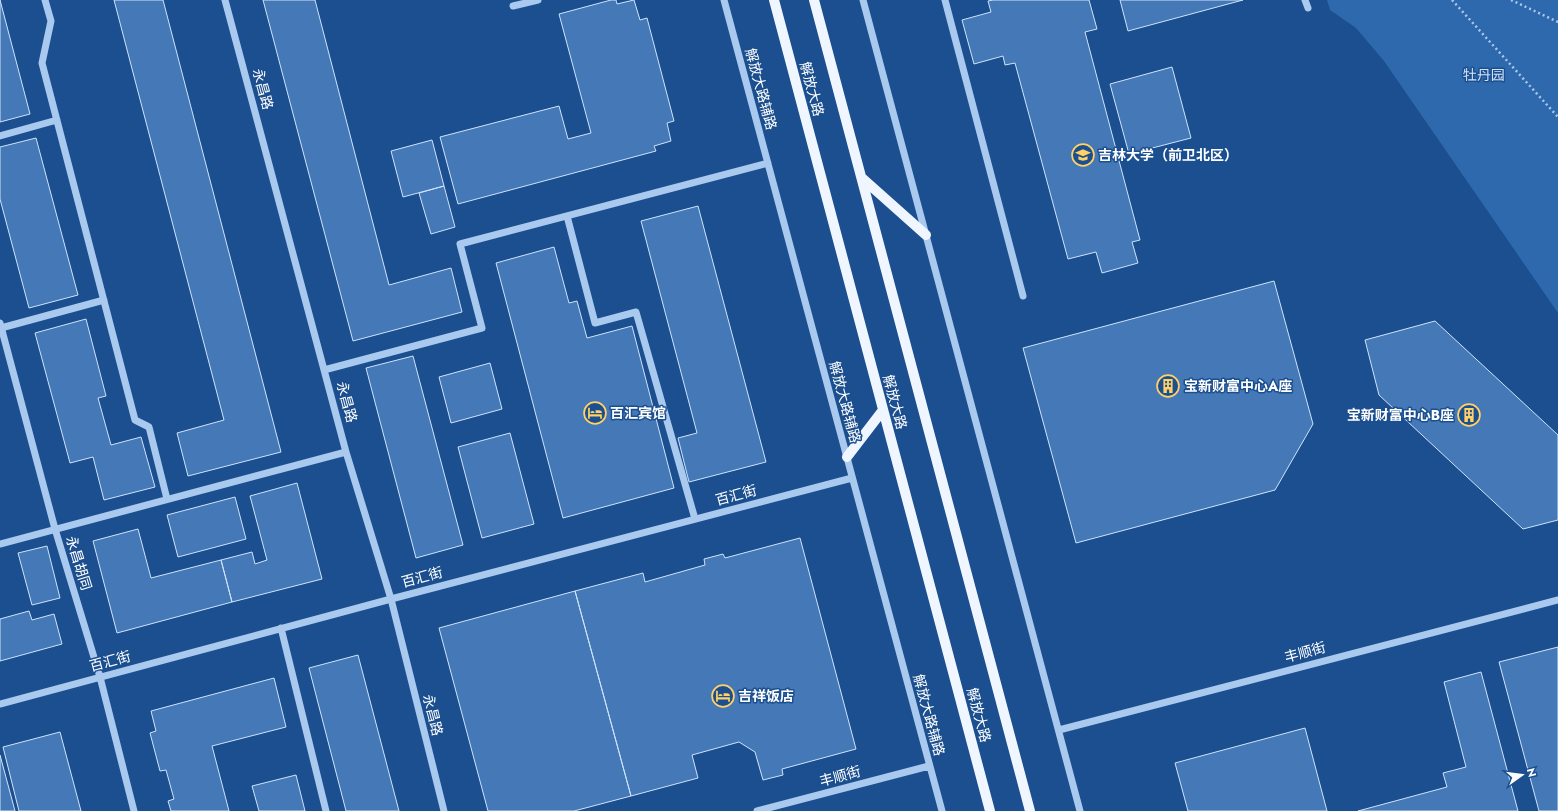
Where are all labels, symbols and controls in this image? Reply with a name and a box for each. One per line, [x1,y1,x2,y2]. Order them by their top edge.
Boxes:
street label: 解放大路辅路 [740,46,782,132]
street label: 解放大路 [795,59,829,119]
park label: 牡丹园 [1463,65,1505,85]
street label: 永昌路 [248,66,278,112]
school or university icon: 吉林大学（前卫北区） [1070,142,1096,168]
place label: 吉林大学（前卫北区） [1098,145,1238,165]
street label: 解放大路辅路 [824,359,866,445]
street label: 解放大路 [878,372,912,432]
building icon: 宝新财富中心A座 [1155,373,1181,399]
place label: 宝新财富中心A座 [1184,376,1292,396]
street label: 永昌路 [332,379,362,425]
hotel icon: 百汇宾馆 [582,400,608,426]
building icon: 宝新财富中心B座 [1456,402,1482,428]
place label: 百汇宾馆 [610,403,666,423]
place label: 宝新财富中心B座 [1347,405,1454,425]
street label: 百汇街 [713,480,759,510]
street label: 永昌胡同 [61,533,97,593]
street label: 百汇街 [399,562,445,592]
street label: 丰顺街 [1282,637,1328,667]
street label: 百汇街 [87,646,133,676]
street label: 解放大路辅路 [908,672,950,758]
hotel icon: 吉祥饭店 [710,683,736,709]
street label: 解放大路 [962,685,996,745]
place label: 吉祥饭店 [738,686,794,706]
street label: 永昌路 [418,692,448,738]
north arrow [1502,755,1542,795]
street label: 丰顺街 [817,761,863,791]
text: N [1523,766,1541,779]

